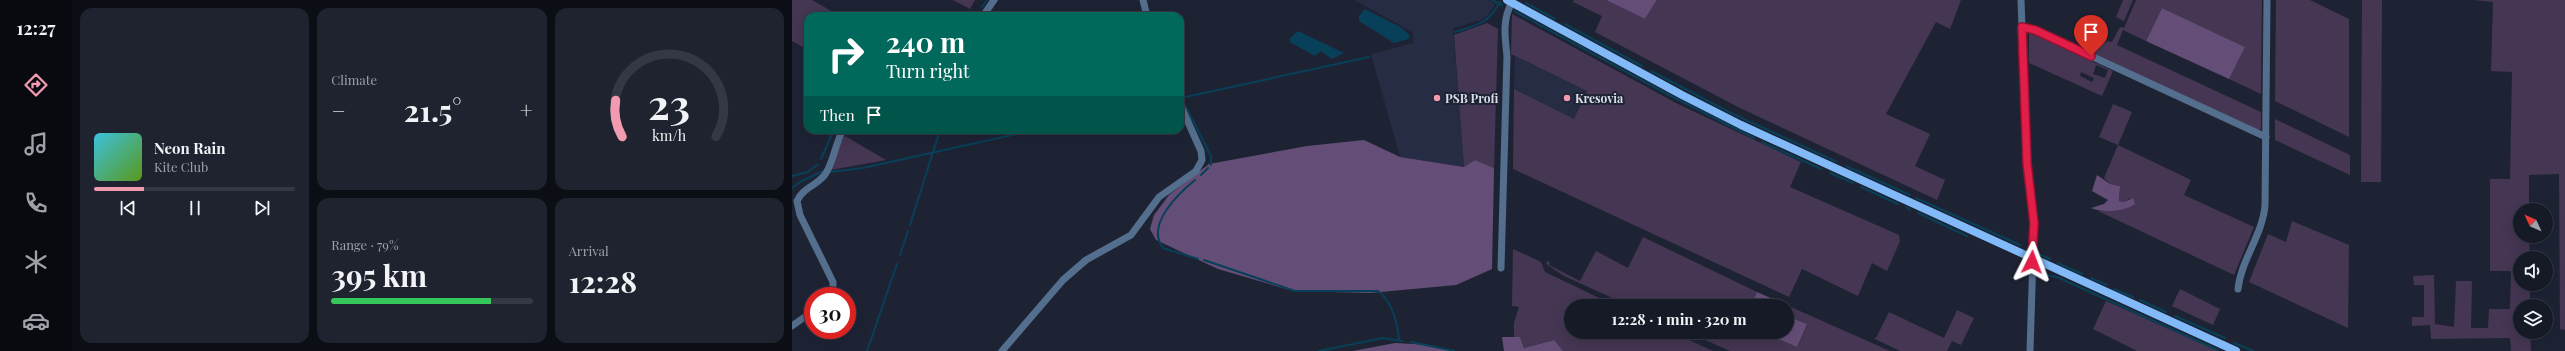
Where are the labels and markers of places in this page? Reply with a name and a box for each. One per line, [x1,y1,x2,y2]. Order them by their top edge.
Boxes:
pin [2074,15,2108,56]
place label: PSB Profi [1445,90,1498,106]
place label: Kresovia [1575,90,1624,106]
marker: PSB Profi [1432,93,1442,103]
marker: Kresovia [1562,93,1572,103]

